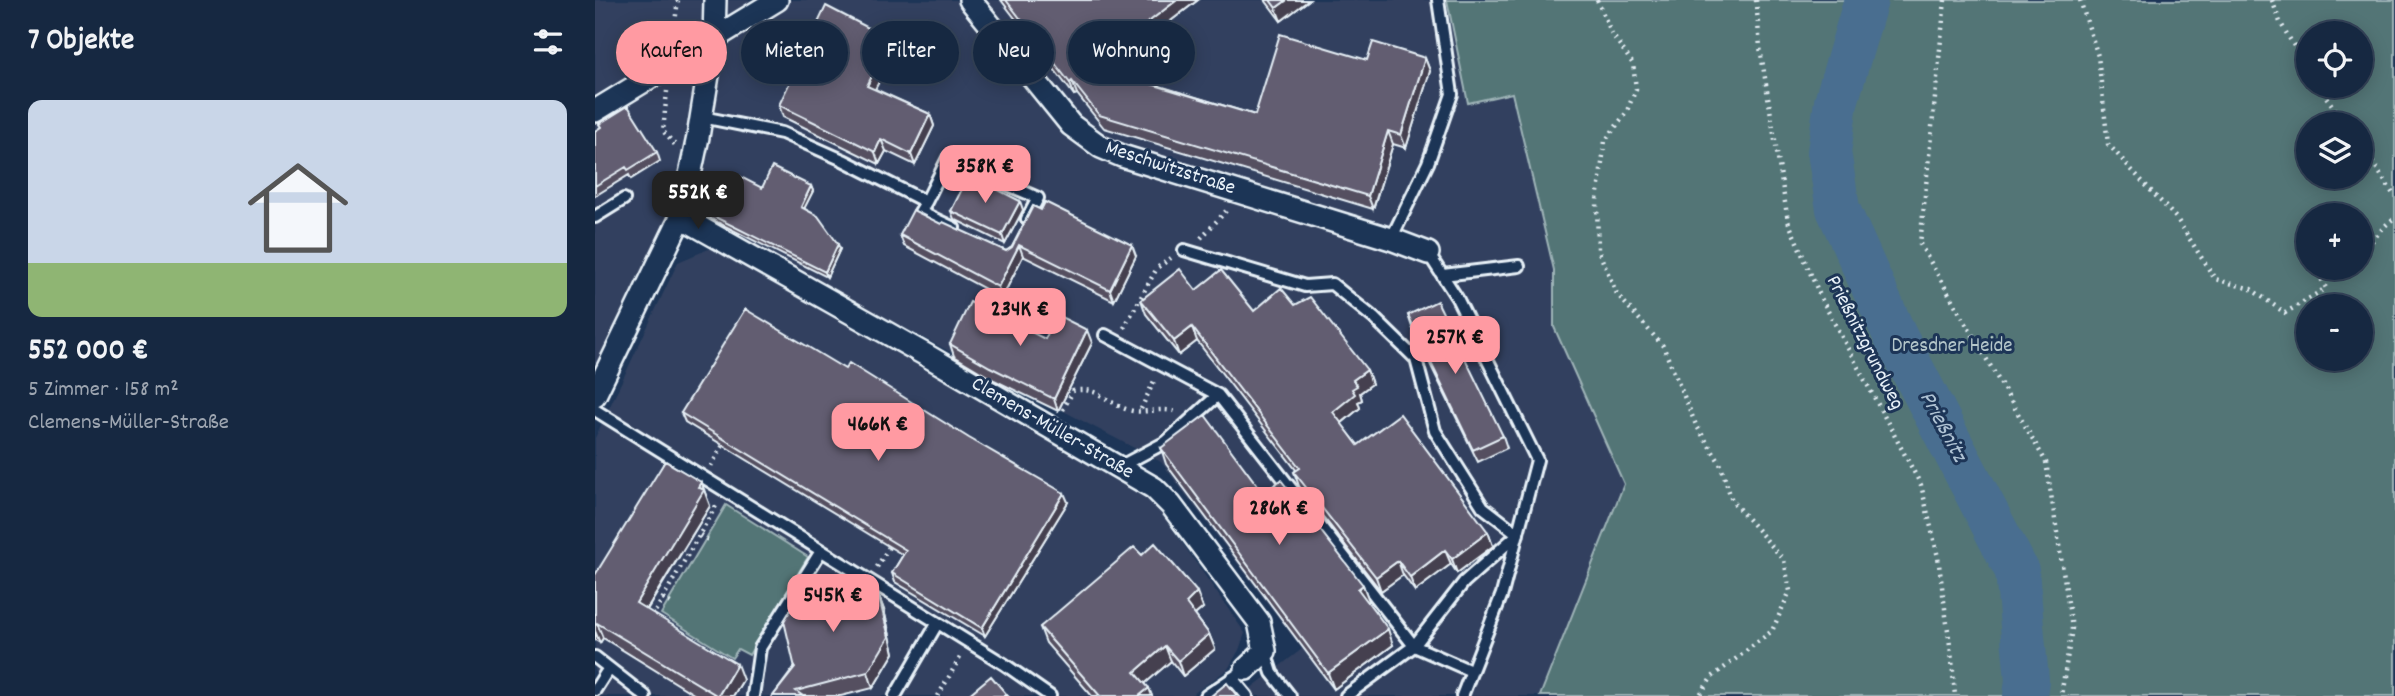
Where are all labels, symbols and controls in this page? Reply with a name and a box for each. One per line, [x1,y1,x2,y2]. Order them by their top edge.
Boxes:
text: 7 Objekte [28,21,134,64]
chip: Kaufen [616,21,727,84]
chip: Mieten [741,21,848,84]
chip: Filter [862,21,959,84]
chip: Neu [973,21,1054,84]
chip: Wohnung [1068,21,1195,84]
map controls [2296,21,2373,371]
button: locate [2296,21,2373,98]
icon: filters [529,23,567,61]
button: layers [2296,112,2373,189]
street label: Meschwitzstraße [1101,134,1239,204]
icon: home [235,145,361,271]
pin: 358K € [928,146,1042,205]
text: 358K € [956,151,1014,184]
pin: 552K € [641,172,755,231]
text: 552K € [668,177,728,210]
button: + [2296,203,2373,280]
street label: Prießnitzgrundweg [1817,271,1911,415]
pin: 234K € [963,288,1077,348]
text: 234K € [991,294,1049,327]
button: − [2296,294,2373,371]
pin: 257K € [1398,316,1512,376]
text: 257K € [1426,322,1484,355]
text: 552 000 € [28,331,148,374]
park label: Dresdner Heide [1891,332,2013,362]
street label: Clemens-Müller-Straße [965,370,1139,488]
text: 5 Zimmer · 158 m² [28,374,179,407]
water label: Prießnitz [1910,386,1975,470]
pin: 466K € [821,404,935,463]
text: Clemens-Müller-Straße [28,407,229,440]
text: 466K € [848,409,908,442]
pin: 286K € [1222,488,1336,547]
text: 286K € [1249,493,1309,526]
pin: 545K € [776,574,890,634]
text: 545K € [803,580,863,613]

